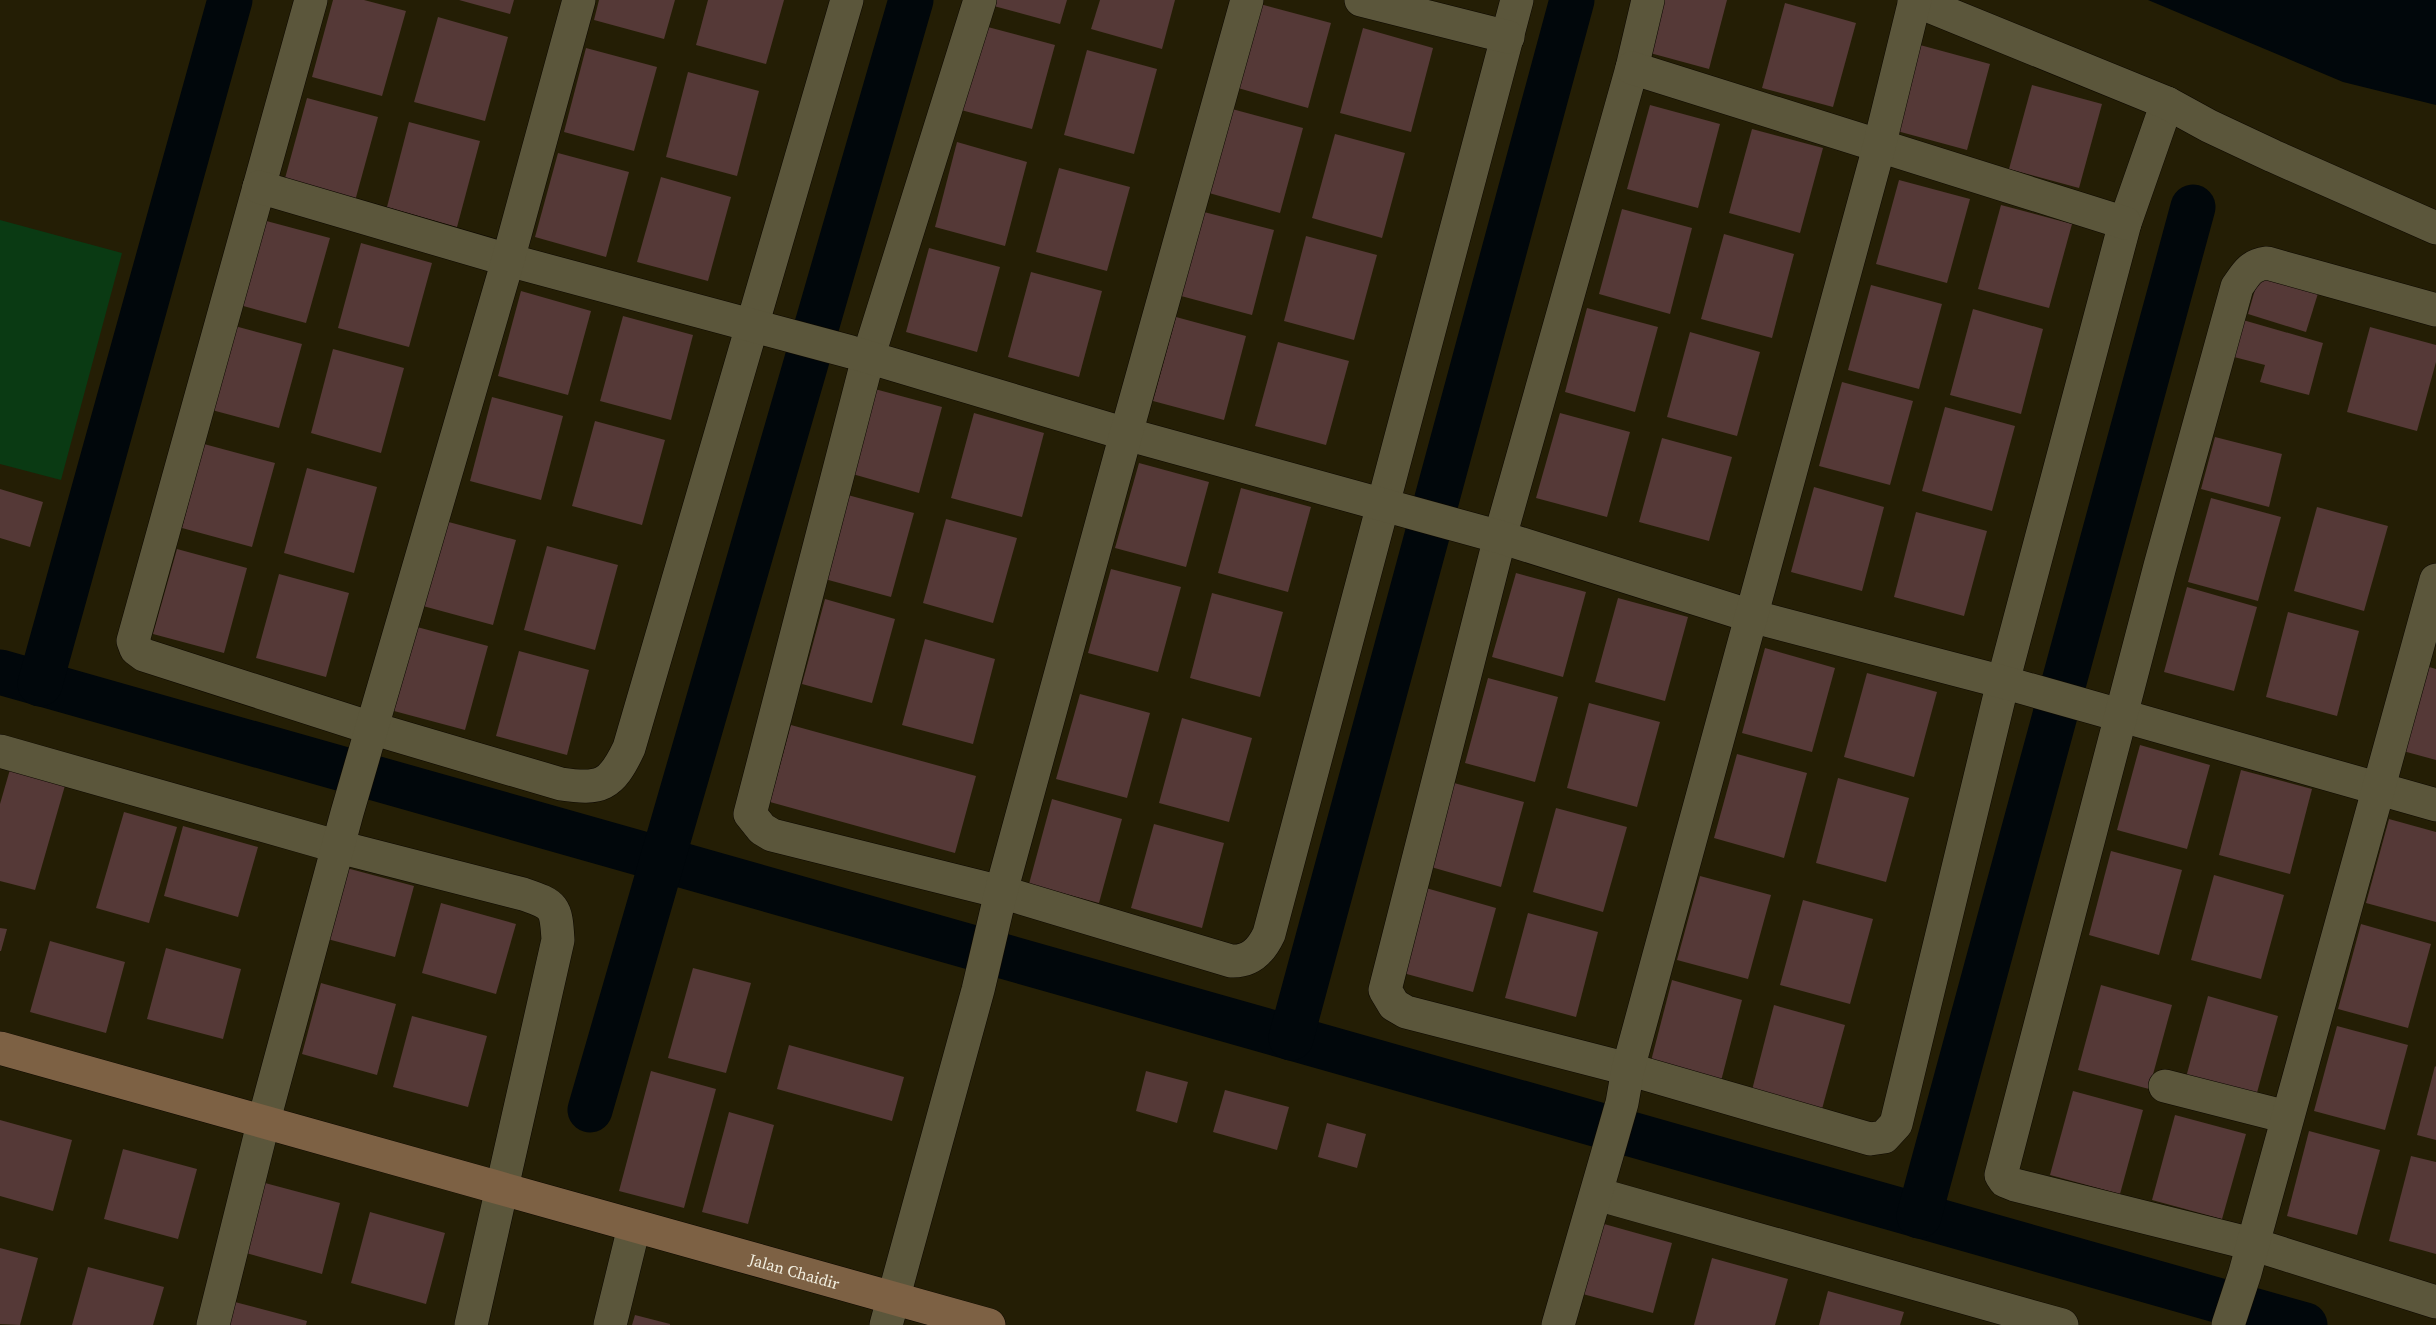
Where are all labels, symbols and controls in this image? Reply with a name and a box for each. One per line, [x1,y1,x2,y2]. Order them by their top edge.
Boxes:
street label: Jalan Chaidir [745,1248,842,1294]

